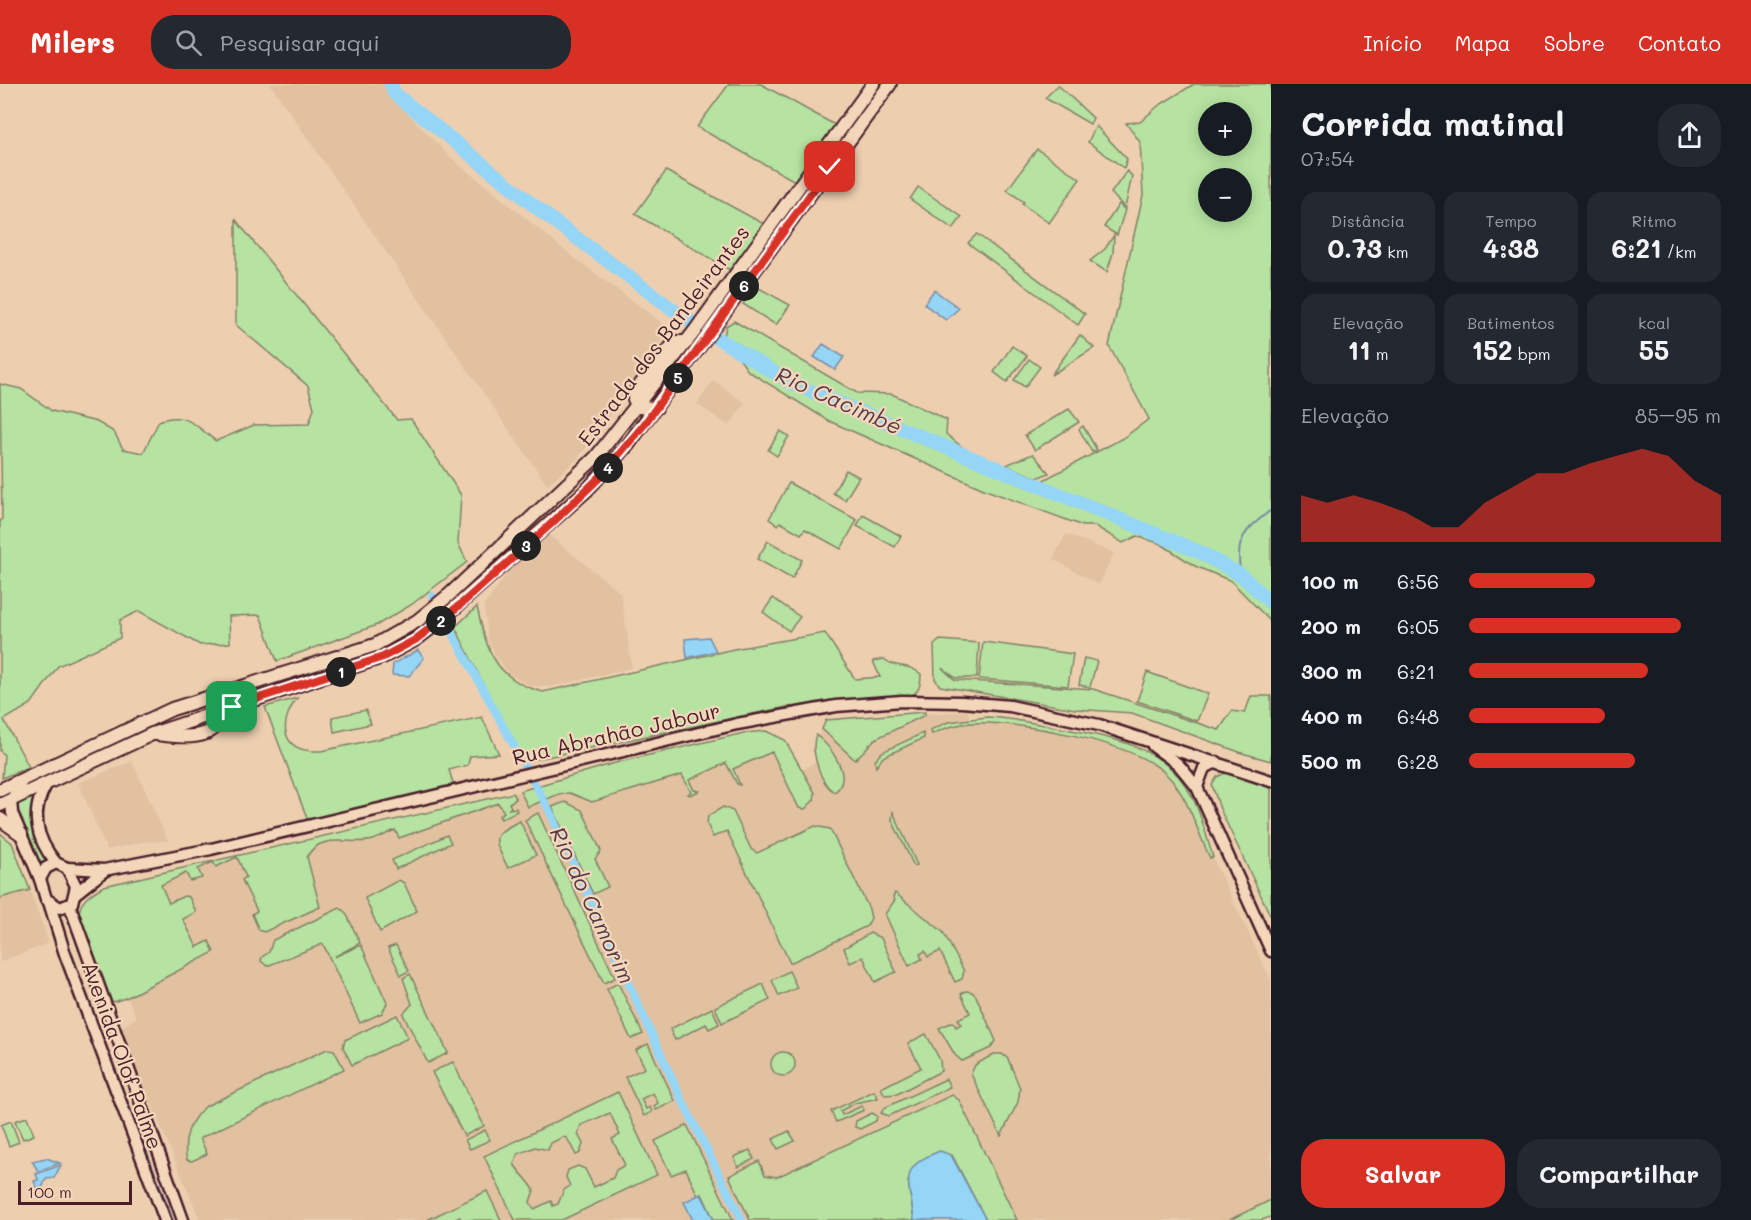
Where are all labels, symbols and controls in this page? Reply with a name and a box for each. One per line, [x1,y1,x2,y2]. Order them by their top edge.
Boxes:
search box [151,15,571,69]
text: Milers [30,24,115,60]
icon: search [172,26,205,59]
text: Pesquisar aqui [220,28,380,57]
text: Início [1363,29,1422,56]
text: Mapa [1455,29,1511,56]
text: Sobre [1544,29,1605,56]
text: Contato [1638,29,1721,56]
text: Corrida matinal [1301,101,1564,144]
map controls [1198,102,1252,222]
button: + [1198,102,1252,156]
button: share [1658,104,1721,167]
pin [804,141,855,192]
text: 07:54 [1301,145,1354,171]
icon: check [813,150,846,183]
button: − [1198,168,1252,222]
text: Distância [1331,210,1405,231]
text: Tempo [1486,210,1536,231]
text: Ritmo [1632,210,1676,231]
street label: Estrada dos Bandeirantes [571,219,755,451]
text: 0.73 [1327,231,1382,265]
text: 4:38 [1483,231,1539,265]
text: 6:21 [1612,231,1662,265]
text: km [1382,241,1409,262]
text: /km [1662,241,1696,262]
pin: 6 [729,271,759,301]
text: 6 [739,275,749,296]
text: Elevação [1333,312,1403,333]
text: Batimentos [1467,312,1555,333]
text: kcal [1638,312,1670,333]
text: 11 [1348,333,1371,367]
text: 152 [1471,333,1513,367]
text: 55 [1639,333,1669,367]
text: m [1371,343,1388,364]
text: bpm [1513,343,1551,364]
water label: Rio Cacimbé [771,359,907,441]
pin: 5 [663,363,693,393]
text: 5 [673,367,683,388]
text: Elevação [1301,402,1389,428]
text: 85–95 m [1635,402,1721,428]
pin: 4 [593,453,623,483]
text: 4 [603,457,613,478]
pin: 3 [511,531,541,561]
text: 3 [521,535,531,556]
text: 100 m [1301,568,1359,594]
text: 6:56 [1397,568,1439,594]
pin: 2 [426,606,456,636]
text: 2 [437,610,445,631]
text: 200 m [1301,613,1361,639]
text: 6:05 [1397,613,1439,639]
pin: 1 [326,657,356,687]
text: 300 m [1301,658,1362,684]
text: 6:21 [1397,658,1435,684]
text: 1 [337,661,345,682]
pin [206,681,257,732]
icon: arrive [215,690,248,723]
street label: Rua Abrahão Jabour [509,696,723,770]
text: 400 m [1301,703,1362,729]
text: 6:48 [1397,703,1439,729]
text: 500 m [1301,748,1361,774]
text: 6:28 [1397,748,1439,774]
water label: Rio do Camorim [544,822,642,988]
street label: Avenida Olof Palme [76,957,170,1153]
button: Salvar [1301,1139,1505,1208]
button: Compartilhar [1517,1139,1721,1208]
scale bar [18,1178,132,1206]
text: 100 m [27,1181,72,1202]

